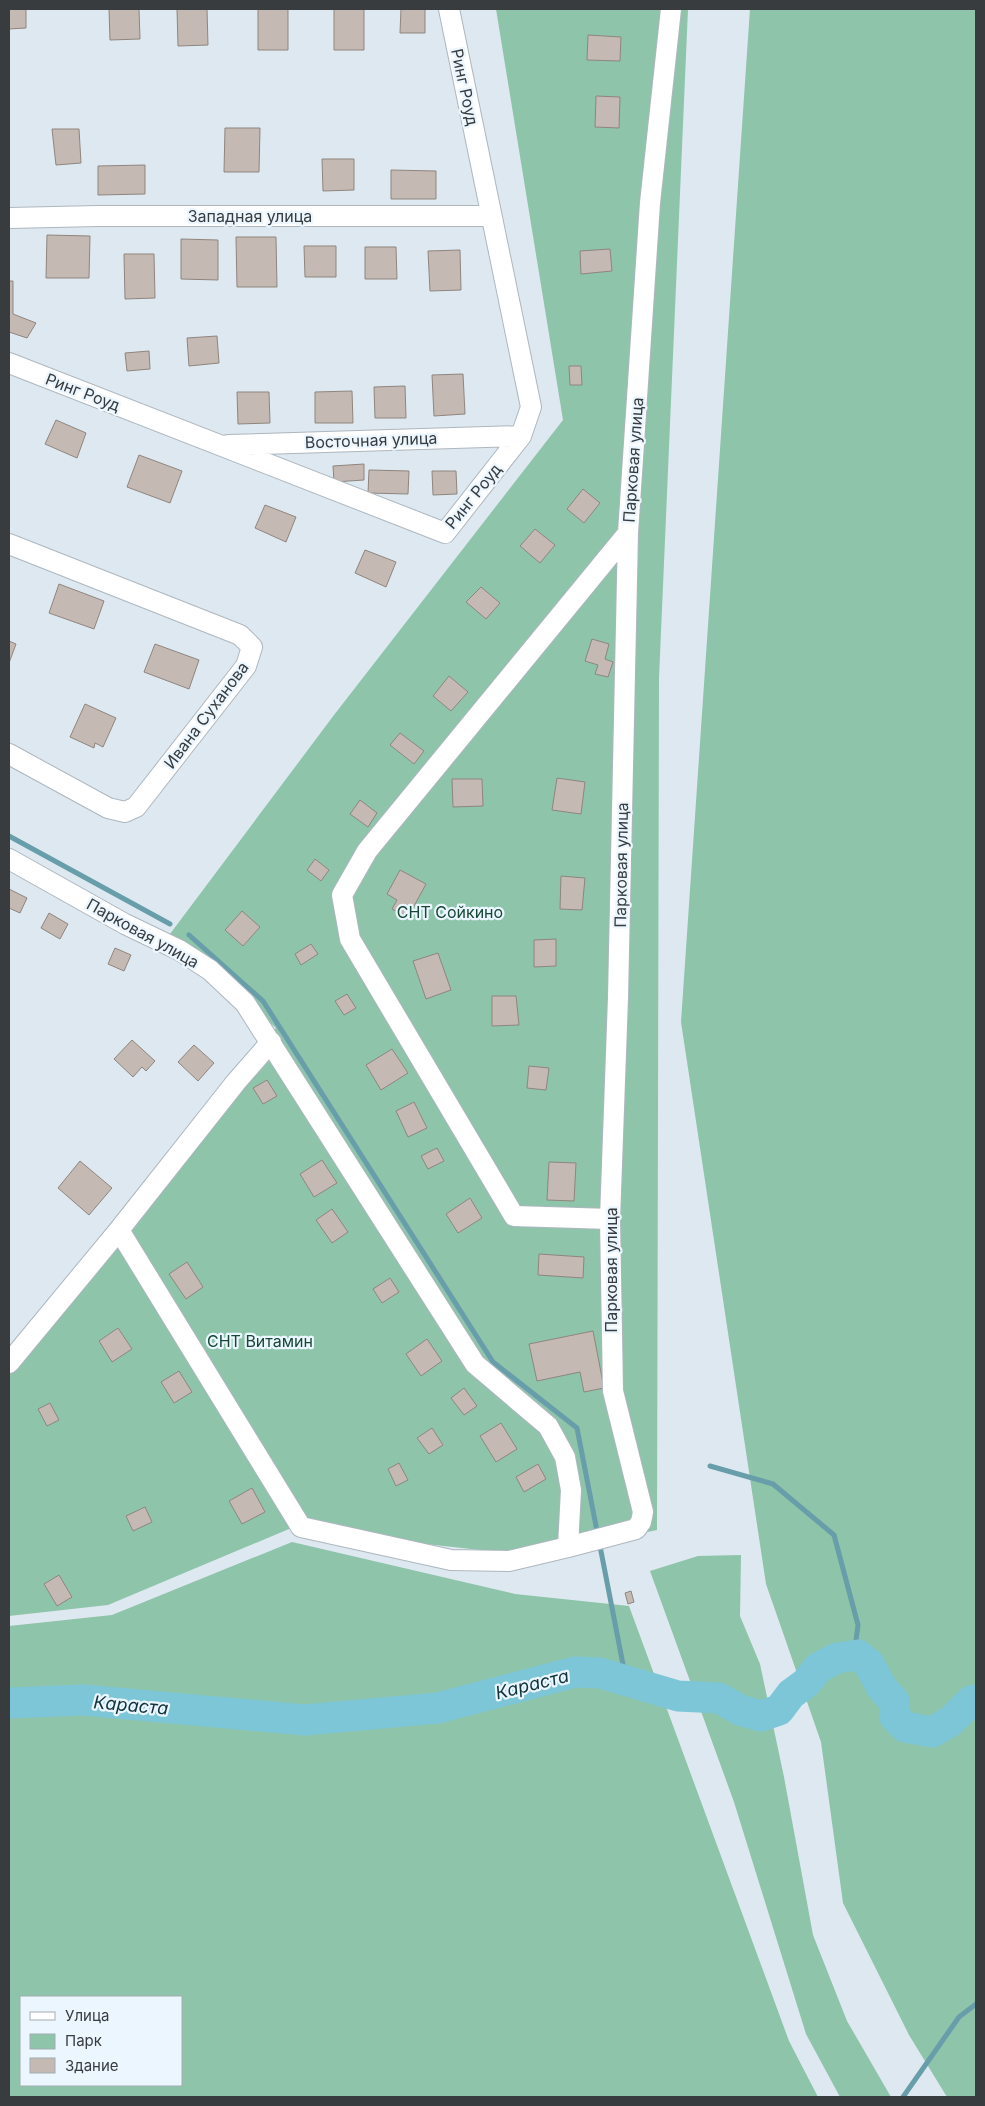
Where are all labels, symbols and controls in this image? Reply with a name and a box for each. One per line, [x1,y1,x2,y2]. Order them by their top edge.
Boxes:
street label: Ринг Роуд [447,47,483,127]
street label: Западная улица [188,206,312,226]
street label: Ринг Роуд [43,369,123,415]
street label: Парковая улица [619,397,647,523]
street label: Восточная улица [304,428,438,452]
street label: Ринг Роуд [441,459,505,533]
street label: Ивана Суханова [159,658,253,772]
street label: Парковая улица [610,802,632,928]
street label: Парковая улица [83,894,203,972]
park label: СНТ Сойкино [397,902,503,922]
street label: Парковая улица [601,1207,621,1333]
park label: СНТ Витамин [207,1331,313,1351]
water label: Караста [493,1665,571,1703]
water label: Караста [93,1691,169,1719]
legend [20,1996,182,2086]
text: Улица [65,2006,109,2025]
text: Парк [65,2031,102,2050]
text: Здание [65,2056,119,2075]

